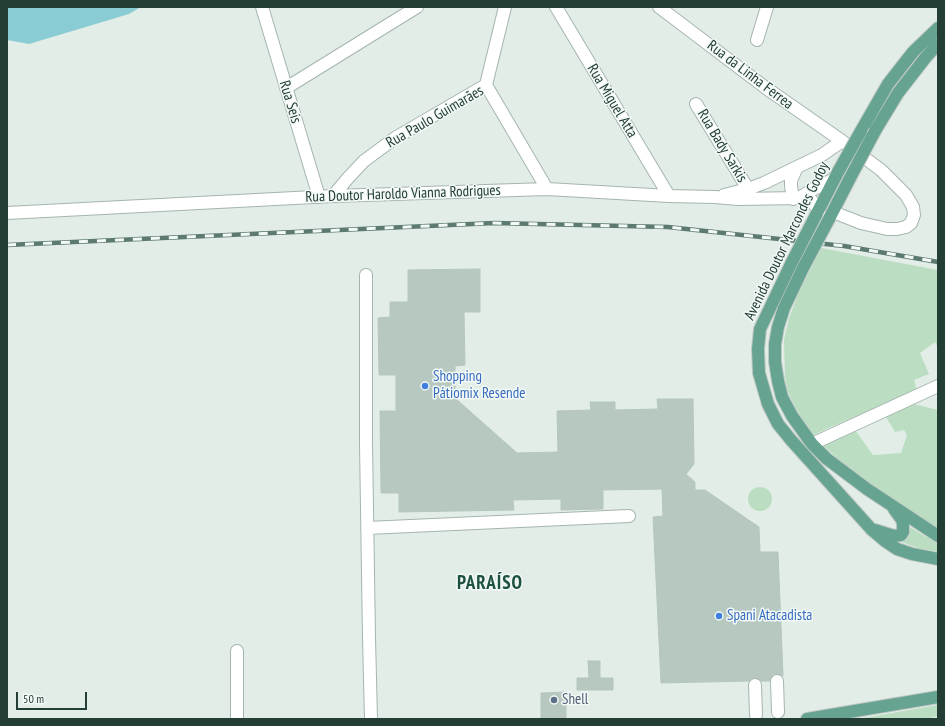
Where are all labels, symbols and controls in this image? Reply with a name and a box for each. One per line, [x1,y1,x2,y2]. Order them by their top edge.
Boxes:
street label: Rua da Linha Ferrea [703,37,797,113]
street label: Rua Miguel Atta [583,61,641,141]
street label: Rua Seis [275,78,305,126]
street label: Rua Paulo Guimarães [383,82,487,152]
street label: Rua Bady Sarkis [693,106,751,186]
street label: Avenida Doutor Marcondes Godoy [741,159,833,323]
street label: Rua Doutor Haroldo Vianna Rodrigues [305,182,501,206]
place label: Shopping Pátiomix Resende [433,368,525,403]
marker: Shopping Pátiomix Resende [420,381,430,391]
district label: PARAÍSO [457,573,523,595]
place label: Spani Atacadista [727,607,812,625]
marker: Spani Atacadista [714,611,724,621]
scale bar [18,684,89,710]
text: 50 m [23,691,44,706]
place label: Shell [562,691,588,709]
marker: Shell [549,695,559,705]

